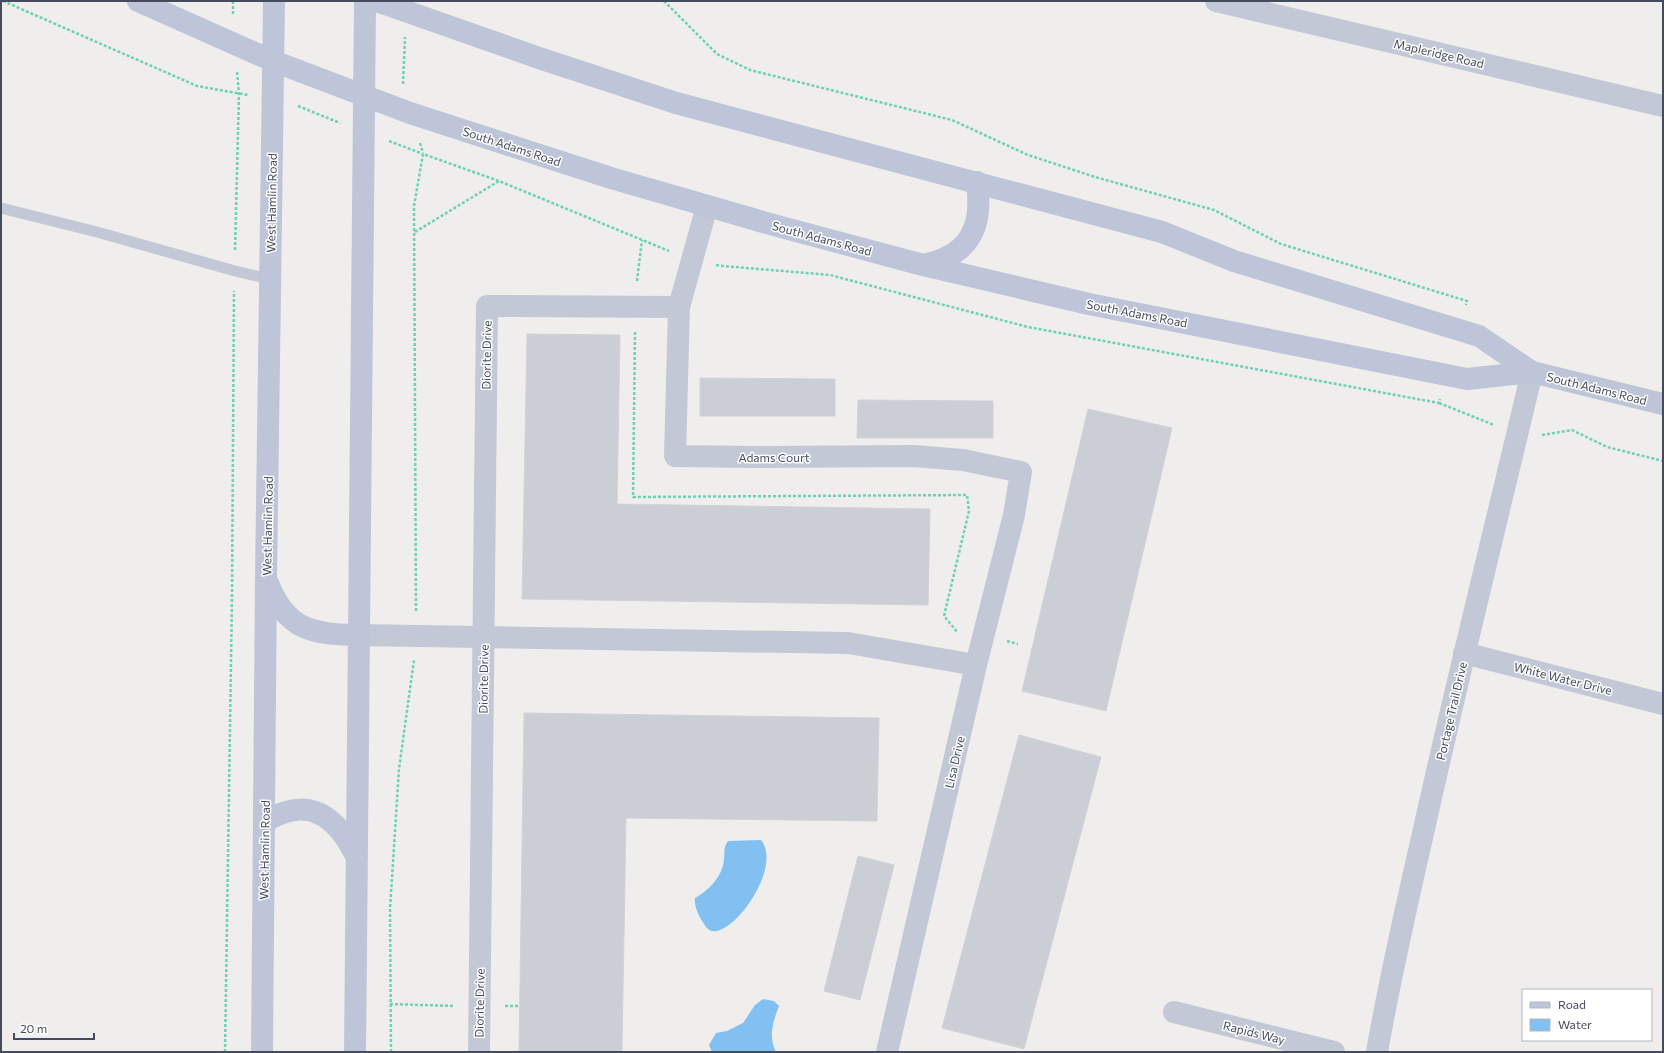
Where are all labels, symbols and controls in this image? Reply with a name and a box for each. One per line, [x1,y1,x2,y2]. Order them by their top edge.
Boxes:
street label: Mapleridge Road [1393,36,1485,70]
street label: South Adams Road [461,124,563,169]
street label: West Hamlin Road [263,153,279,253]
street label: South Adams Road [771,218,873,258]
street label: South Adams Road [1085,296,1189,330]
street label: Diorite Drive [478,320,494,390]
street label: South Adams Road [1546,369,1648,407]
street label: Adams Court [738,450,810,464]
street label: West Hamlin Road [259,476,275,576]
street label: Diorite Drive [475,644,491,714]
street label: White Water Drive [1512,659,1614,697]
street label: Portage Trail Drive [1433,660,1469,762]
street label: Lisa Drive [941,735,967,789]
street label: West Hamlin Road [256,800,272,900]
street label: Diorite Drive [471,968,487,1038]
legend [1522,989,1652,1041]
text: Road [1558,997,1586,1011]
scale bar [14,1015,94,1041]
text: Water [1558,1017,1592,1031]
street label: Rapids Way [1222,1018,1286,1046]
text: 20 m [20,1021,47,1035]

